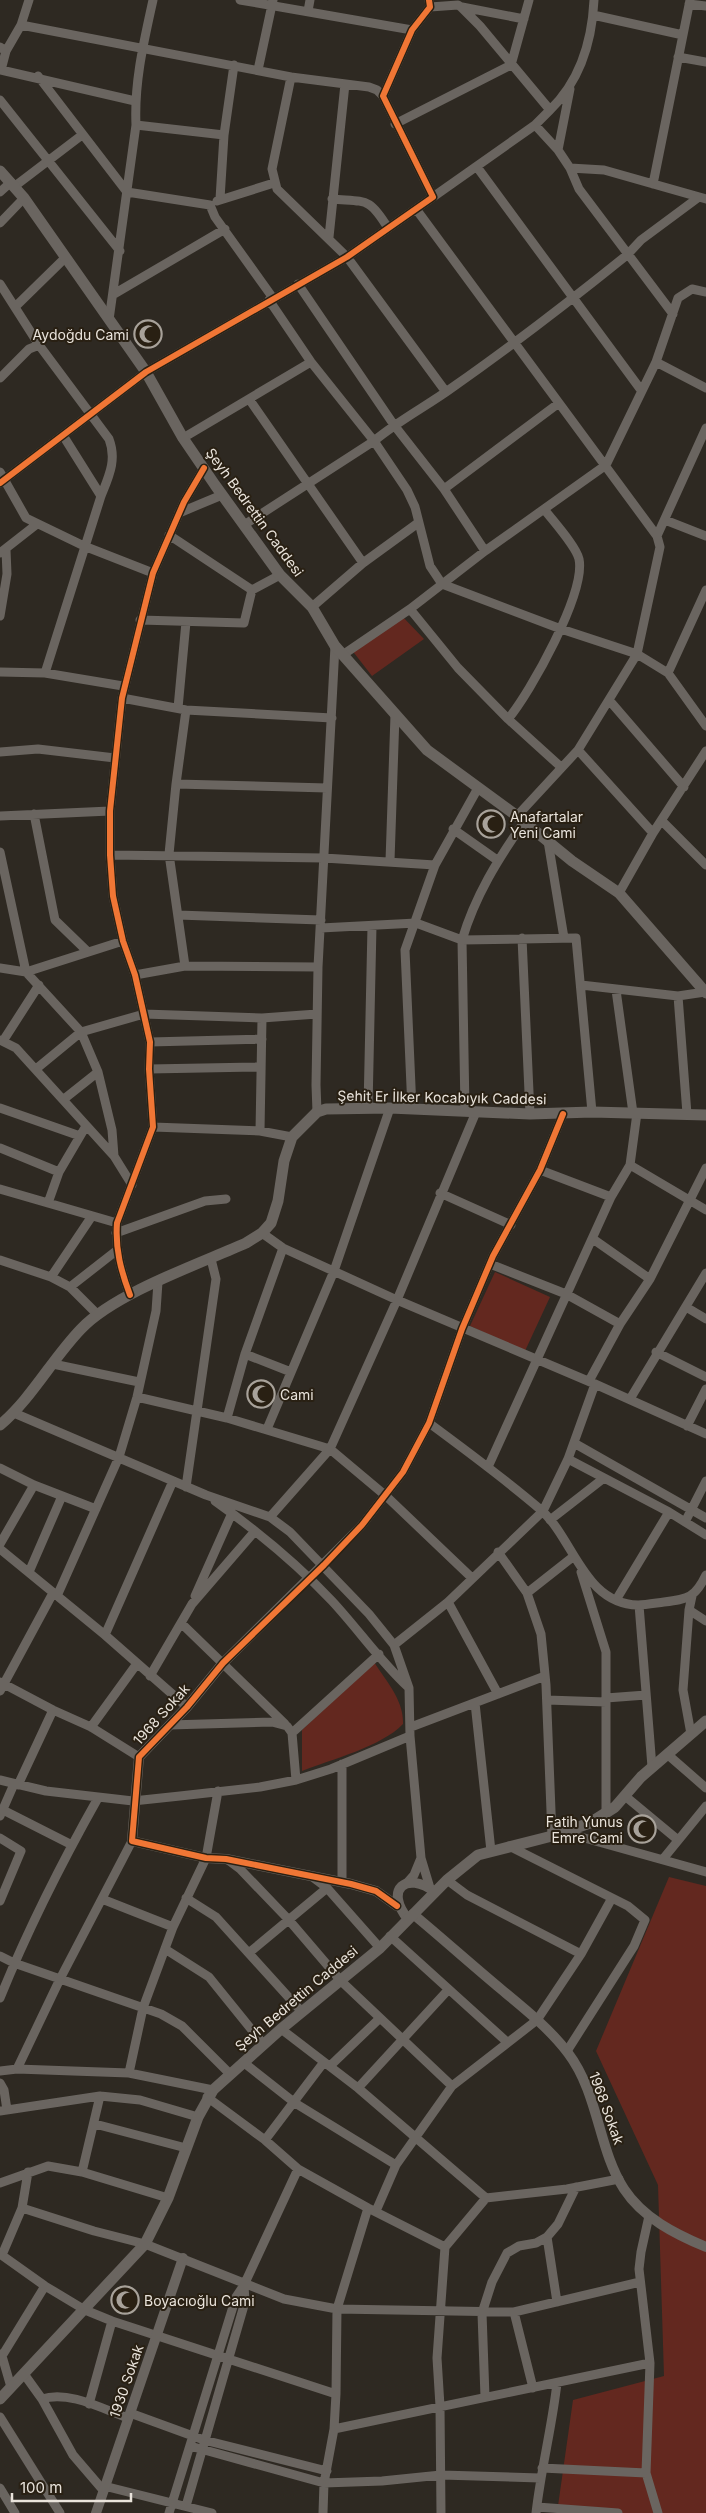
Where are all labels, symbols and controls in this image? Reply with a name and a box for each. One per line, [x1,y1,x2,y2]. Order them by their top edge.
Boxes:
mosque icon: Aydoğdu Cami [133,319,163,349]
place label: Aydoğdu Cami [33,326,129,343]
street label: Şeyh Bedrettin Caddesi [203,444,307,580]
place label: Anafartalar Yeni Cami [510,808,583,841]
mosque icon: Anafartalar Yeni Cami [476,809,506,839]
street label: Şehit Er İlker Kocabıyık Caddesi [337,1087,547,1107]
mosque icon: Cami [246,1379,276,1409]
place label: Cami [280,1386,314,1403]
street label: 1968 Sokak [129,1680,193,1748]
place label: Fatih Yunus Emre Cami [546,1813,623,1846]
mosque icon: Fatih Yunus Emre Cami [627,1814,657,1844]
street label: Şeyh Bedrettin Caddesi [231,1942,361,2054]
street label: 1968 Sokak [586,2069,628,2147]
mosque icon: Boyacıoğlu Cami [110,2285,140,2315]
place label: Boyacıoğlu Cami [144,2292,255,2309]
street label: 1930 Sokak [106,2342,147,2420]
scale bar [12,2470,131,2502]
text: 100 m [20,2478,62,2497]

